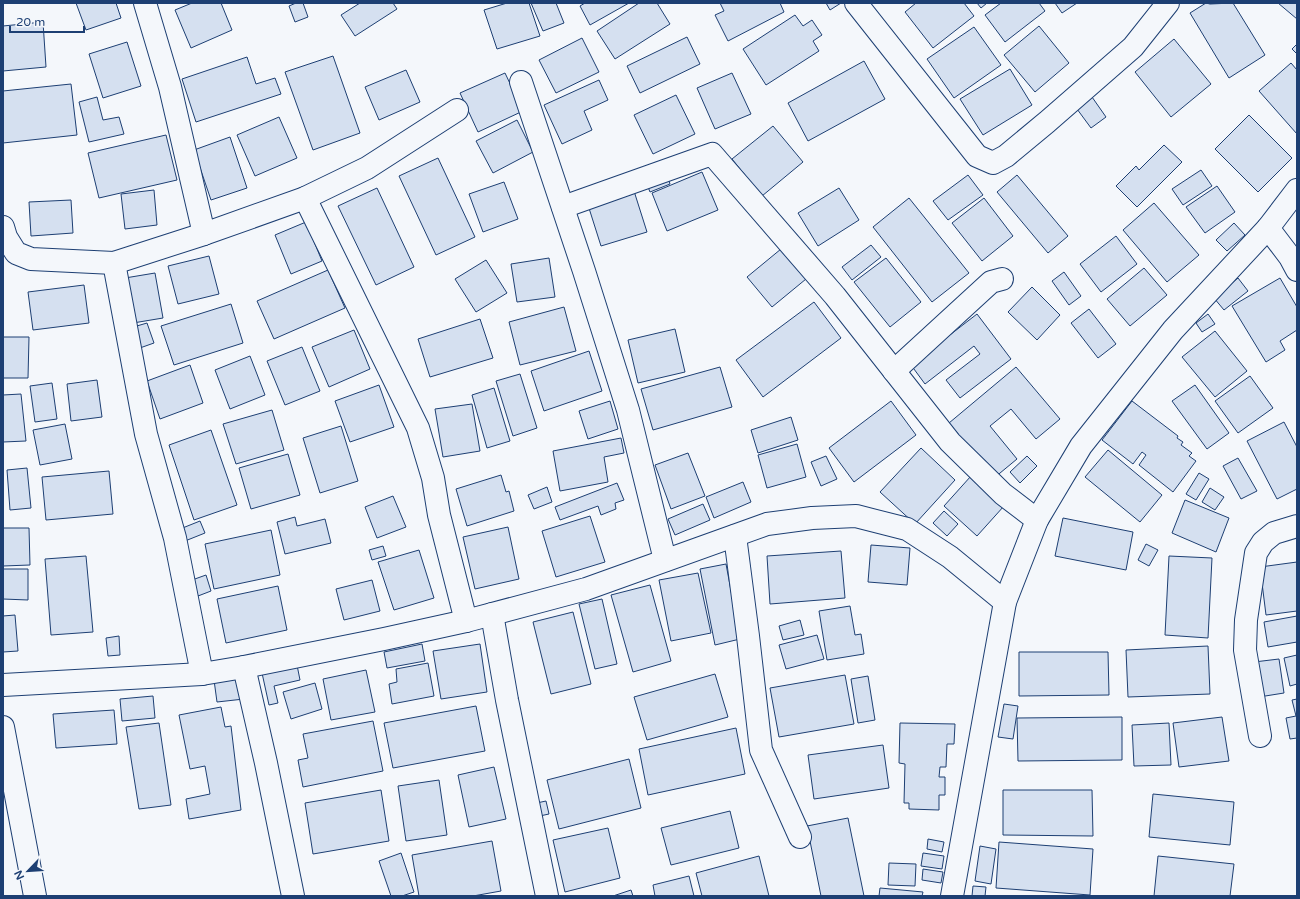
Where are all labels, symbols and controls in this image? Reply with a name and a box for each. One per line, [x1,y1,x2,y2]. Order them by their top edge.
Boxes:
scale bar [10,8,84,34]
text: 20 m [16,15,45,29]
north arrow [8,851,48,891]
text: N [12,868,27,882]

